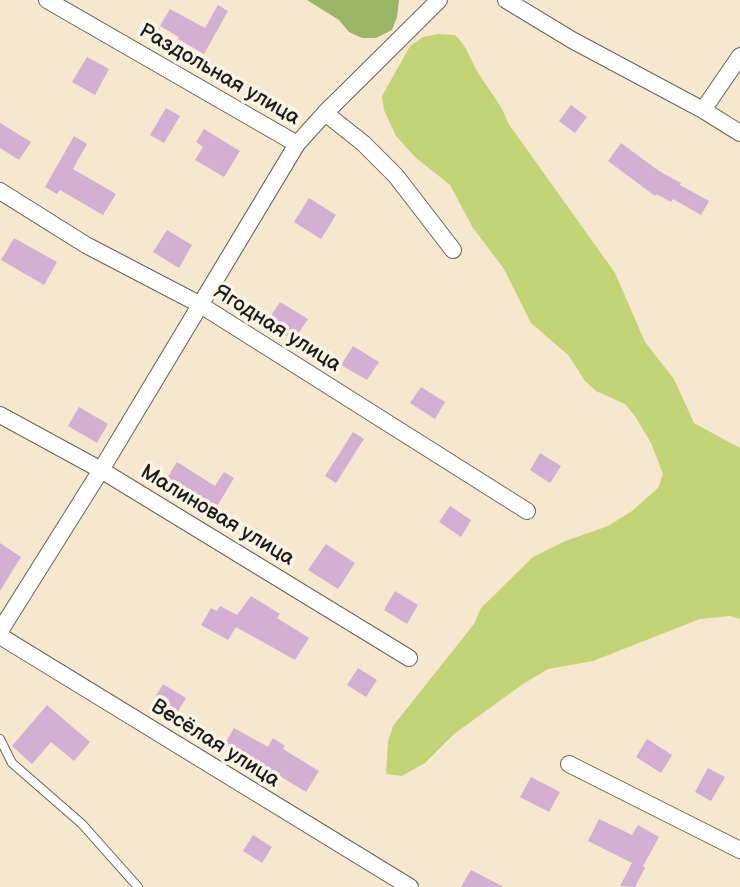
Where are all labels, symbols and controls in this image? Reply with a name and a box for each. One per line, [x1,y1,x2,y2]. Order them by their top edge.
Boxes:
street label: Раздольная улица [134,19,304,131]
street label: Ягодная улица [209,280,345,378]
street label: Малиновая улица [135,460,299,572]
street label: Весёлая улица [146,694,284,794]

